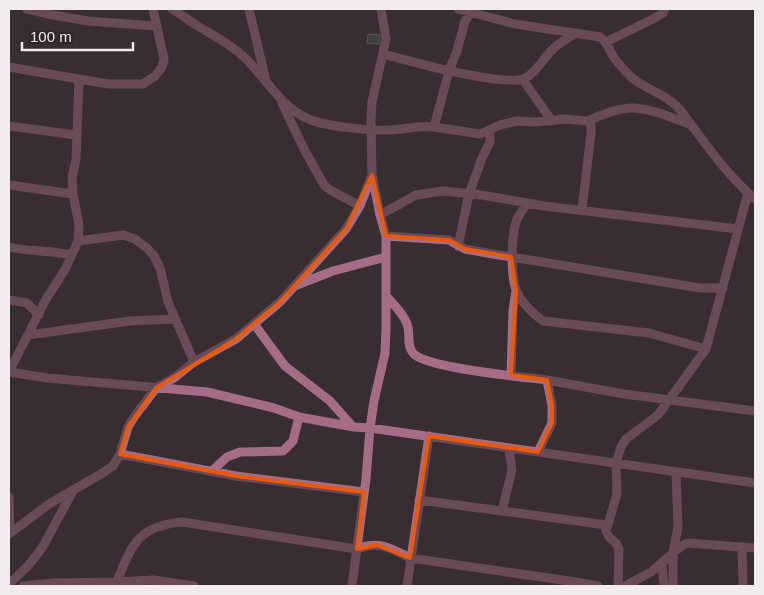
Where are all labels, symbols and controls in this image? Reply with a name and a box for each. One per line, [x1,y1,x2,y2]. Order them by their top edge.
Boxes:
scale bar [22,20,134,52]
text: 100 m [30,28,72,45]

